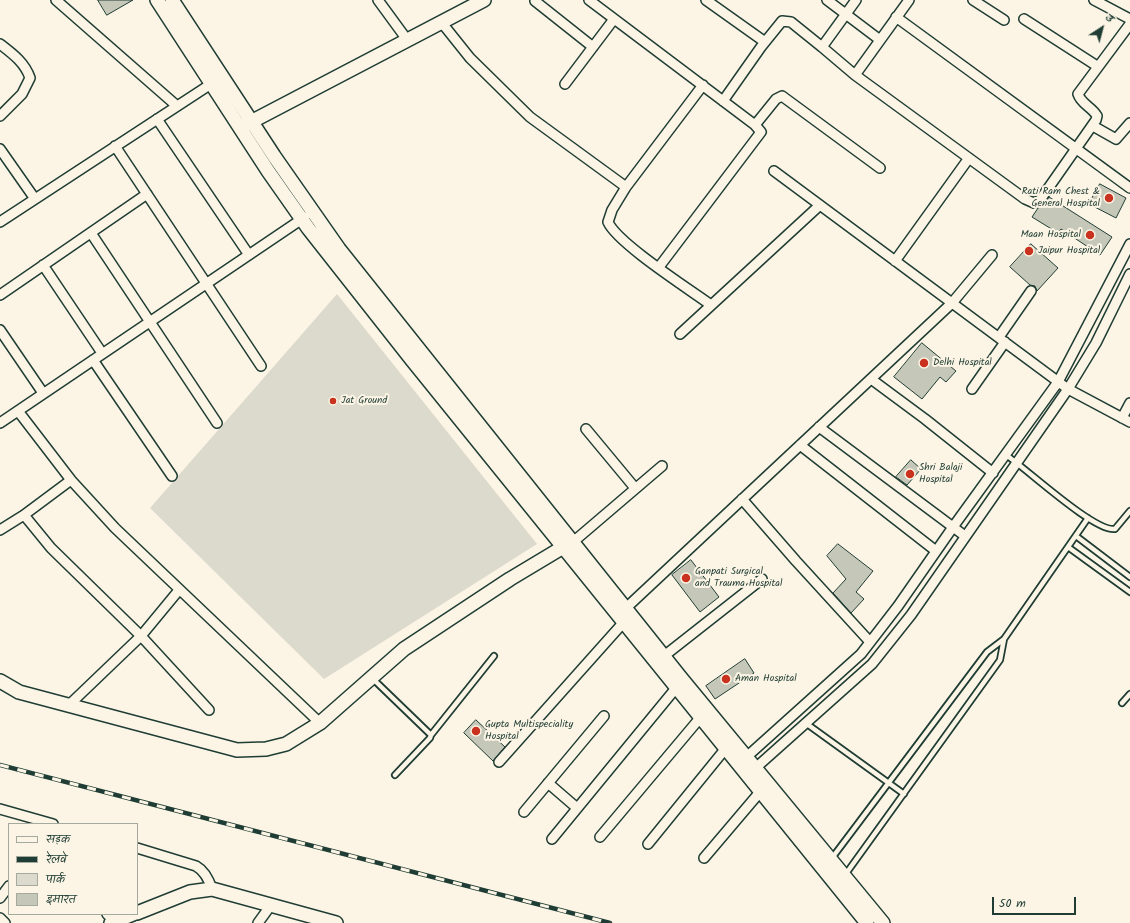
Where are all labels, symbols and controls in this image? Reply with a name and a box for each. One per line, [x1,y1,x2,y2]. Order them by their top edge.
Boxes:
north arrow [1082,8,1122,48]
text: उ [1101,9,1117,28]
place label: Rati Ram Chest & General Hospital [1022,186,1100,210]
marker: Rati Ram Chest & General Hospital [1103,192,1115,204]
place label: Maan Hospital [1021,229,1081,241]
marker: Maan Hospital [1084,229,1096,241]
marker: Jaipur Hospital [1023,245,1035,257]
place label: Jaipur Hospital [1038,245,1100,257]
marker: Delhi Hospital [918,357,930,369]
place label: Delhi Hospital [933,357,992,369]
place label: Jat Ground [341,395,387,407]
marker: Jat Ground [328,396,338,406]
place label: Shri Balaji Hospital [919,462,962,486]
marker: Shri Balaji Hospital [904,468,916,480]
place label: Ganpati Surgical and Trauma Hospital [695,566,782,590]
marker: Ganpati Surgical and Trauma Hospital [680,572,692,584]
marker: Aman Hospital [720,673,732,685]
place label: Aman Hospital [735,673,797,685]
place label: Gupta Multispeciality Hospital [485,719,573,742]
marker: Gupta Multispeciality Hospital [470,725,482,737]
legend [8,823,138,915]
text: सड़क [46,830,70,849]
text: रेलवे [46,850,66,869]
text: पार्क [46,870,65,889]
scale bar [994,889,1078,915]
text: इमारत [46,890,76,909]
text: 50 m [999,894,1026,913]

